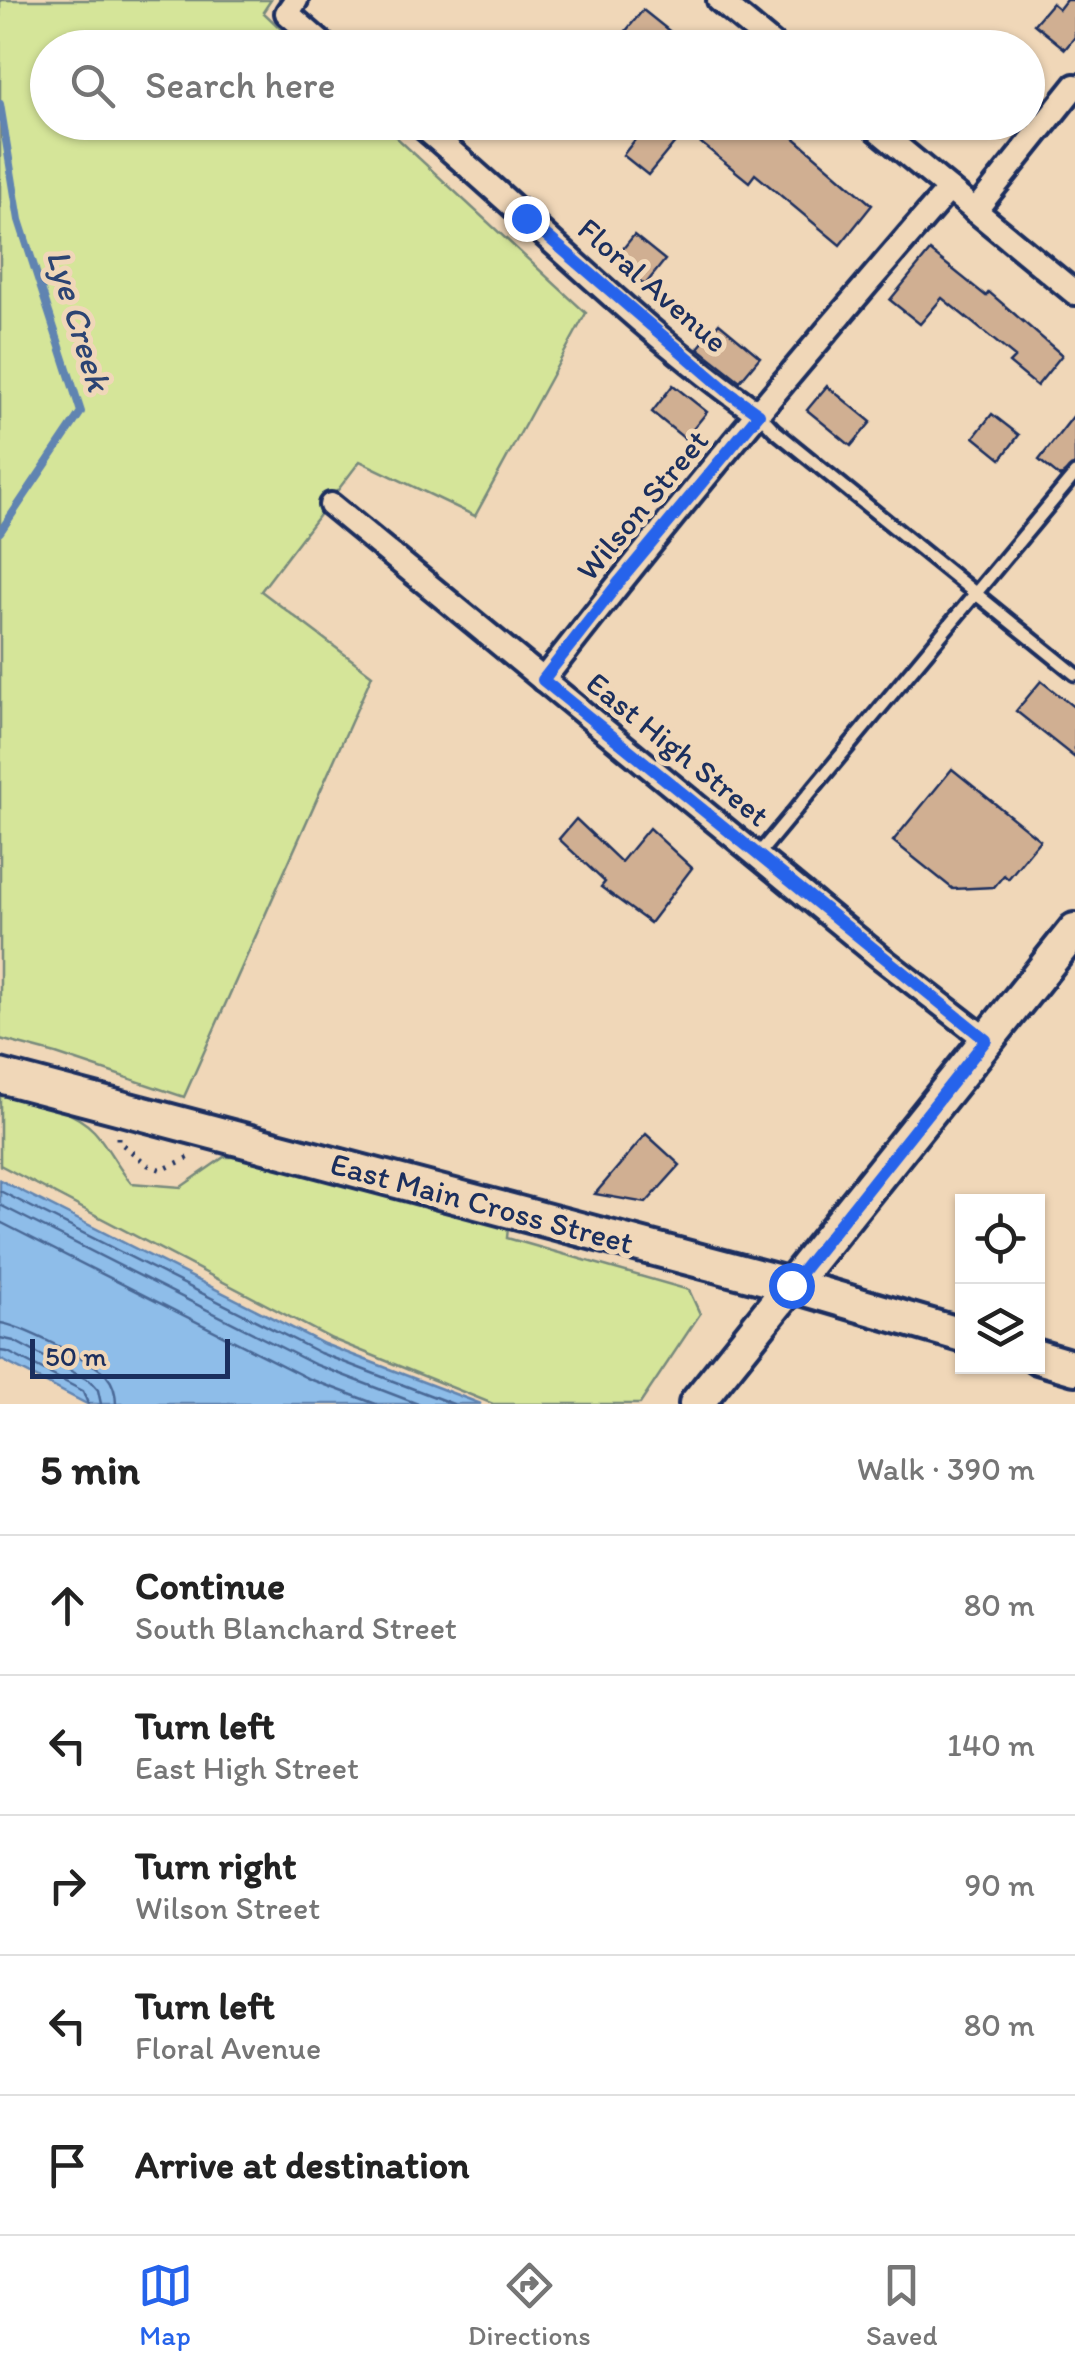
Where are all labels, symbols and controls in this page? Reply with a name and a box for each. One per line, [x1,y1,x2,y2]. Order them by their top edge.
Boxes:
search box [30,30,1045,140]
icon: search [65,58,120,113]
text: Search here [145,62,336,108]
route end [504,196,550,242]
street label: Floral Avenue [570,210,736,360]
water label: Lye Creek [38,244,121,397]
street label: Wilson Street [568,422,716,588]
street label: East High Street [579,664,777,834]
street label: East Main Cross Street [326,1144,638,1262]
map controls [955,1194,1045,1374]
button: locate [955,1194,1045,1284]
route start [769,1263,815,1309]
button: layers [955,1284,1045,1374]
scale bar [30,1334,230,1378]
text: 50 m [45,1339,107,1373]
text: 5 min [40,1444,140,1495]
text: Walk · 390 m [857,1450,1035,1488]
text: Continue [135,1563,285,1609]
icon: ahead [40,1578,95,1633]
text: 80 m [964,1586,1035,1624]
text: South Blanchard Street [135,1609,457,1647]
text: Turn left [135,1703,275,1749]
icon: left [40,1718,95,1773]
text: 140 m [947,1726,1035,1764]
text: East High Street [135,1749,359,1787]
text: Turn right [135,1843,297,1889]
icon: right [40,1858,95,1913]
text: 90 m [964,1866,1035,1904]
text: Wilson Street [135,1889,320,1927]
text: Turn left [135,1983,275,2029]
icon: left [40,1998,95,2053]
text: 80 m [964,2006,1035,2044]
text: Floral Avenue [135,2029,321,2067]
icon: arrive [40,2138,95,2193]
text: Arrive at destination [135,2142,470,2188]
tab: Map [138,2258,193,2352]
tab: Directions [468,2258,591,2352]
tab: Saved [866,2258,937,2352]

